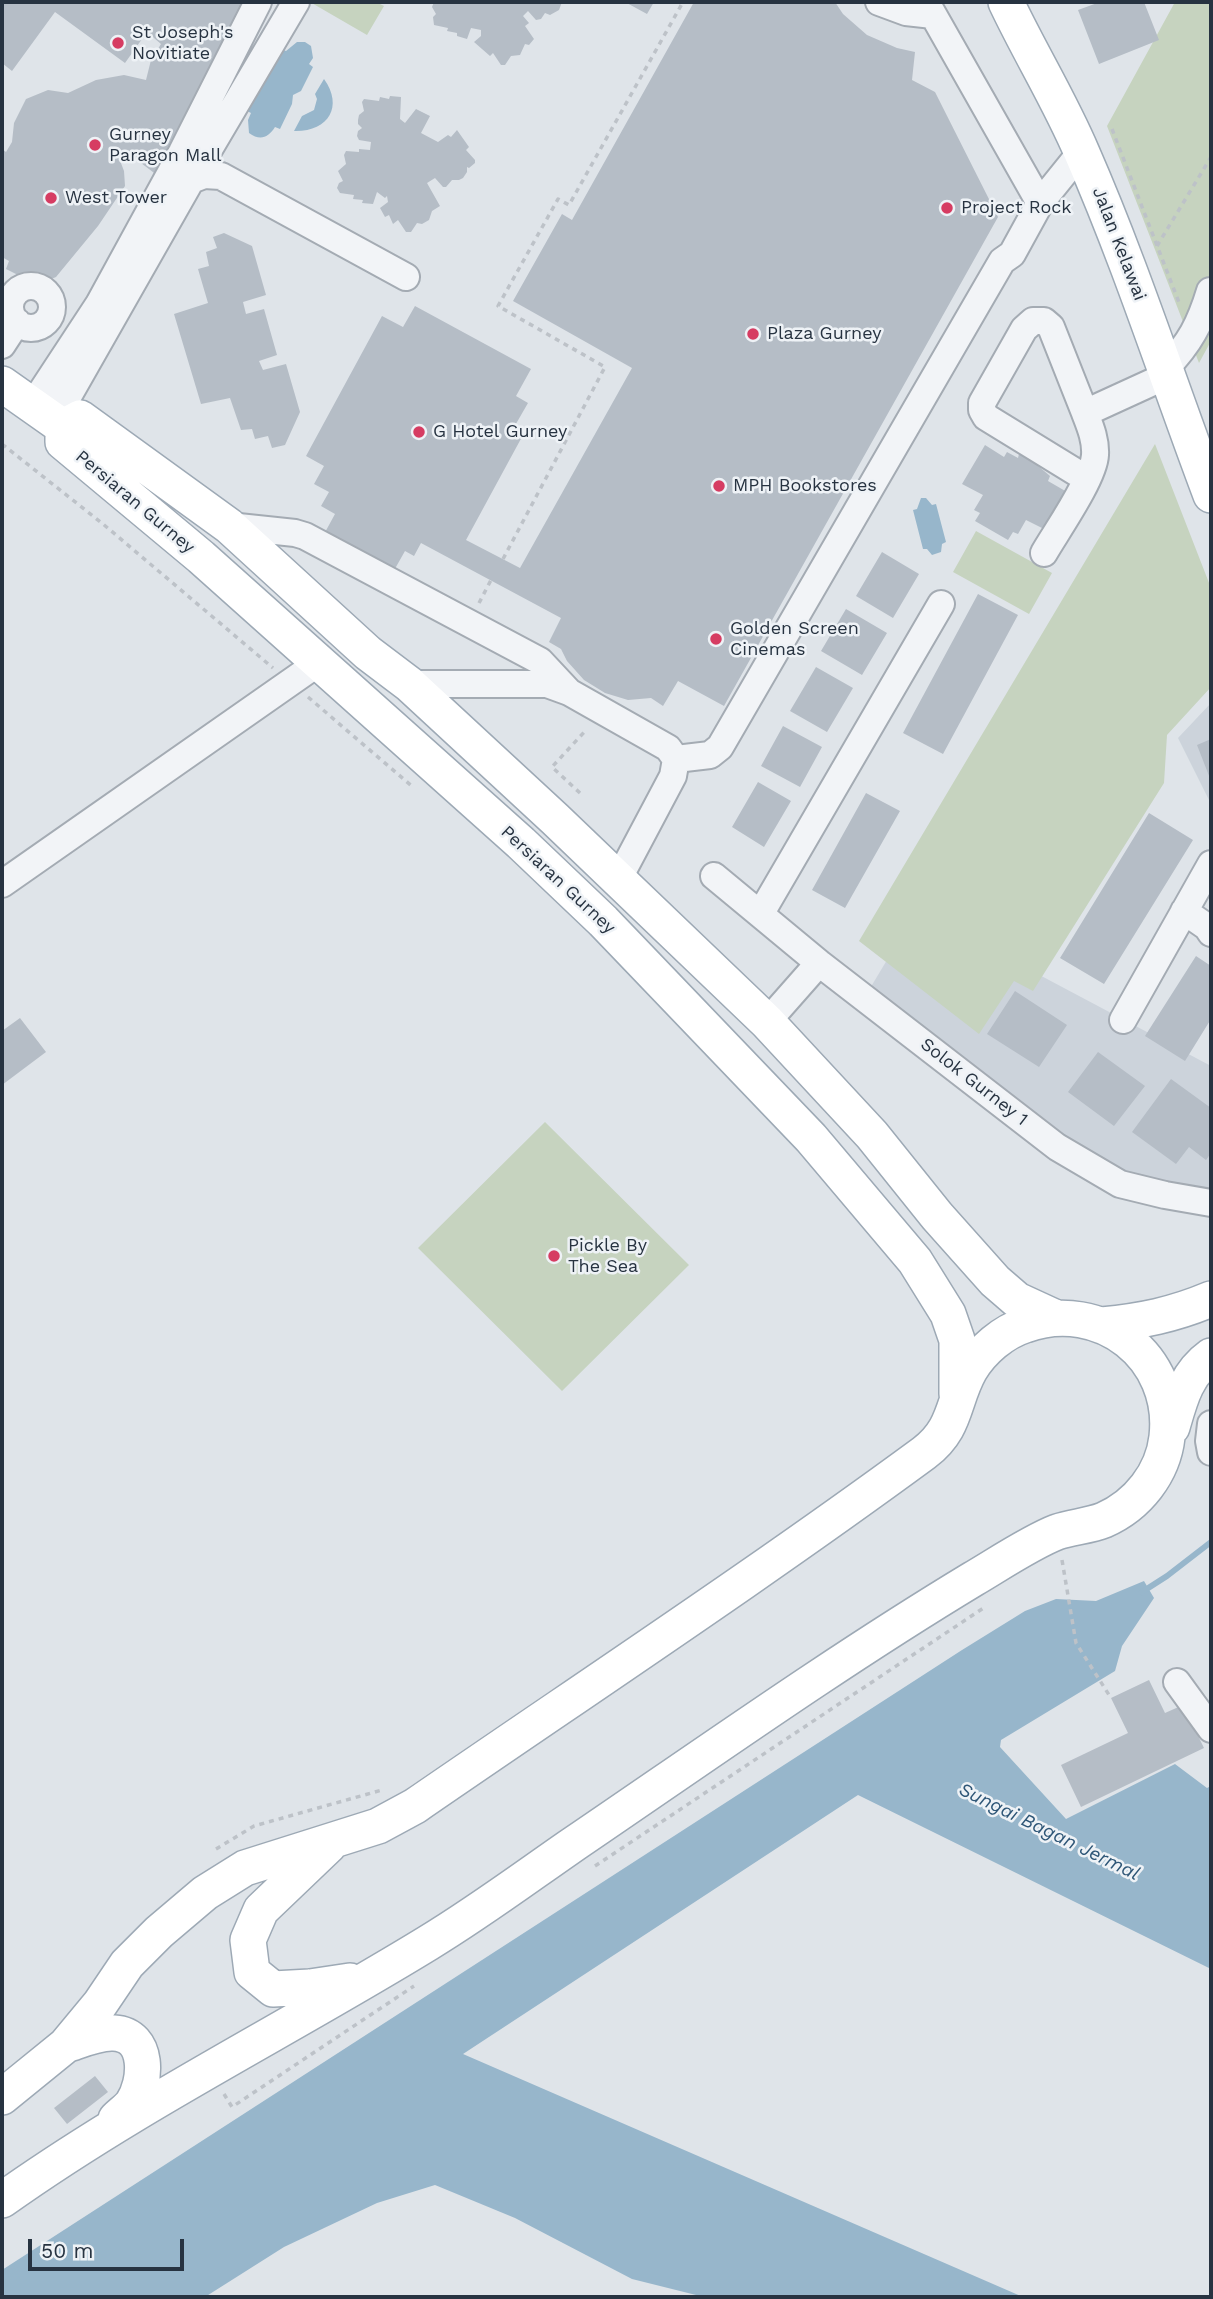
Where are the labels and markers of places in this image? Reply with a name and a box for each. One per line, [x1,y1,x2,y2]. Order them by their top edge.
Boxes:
place label: St Joseph's Novitiate [132,22,233,64]
marker: St Joseph's Novitiate [110,35,126,51]
place label: Gurney Paragon Mall [109,124,222,166]
marker: Gurney Paragon Mall [87,137,103,153]
place label: West Tower [65,187,167,209]
marker: West Tower [43,190,59,206]
place label: Project Rock [961,197,1072,219]
marker: Project Rock [939,200,955,216]
place label: Plaza Gurney [767,323,881,345]
marker: Plaza Gurney [745,326,761,342]
place label: G Hotel Gurney [433,421,567,443]
marker: G Hotel Gurney [411,424,427,440]
place label: MPH Bookstores [733,475,877,497]
marker: MPH Bookstores [711,478,727,494]
place label: Golden Screen Cinemas [730,618,859,660]
marker: Golden Screen Cinemas [708,631,724,647]
place label: Pickle By The Sea [568,1235,647,1278]
marker: Pickle By The Sea [546,1248,562,1264]

